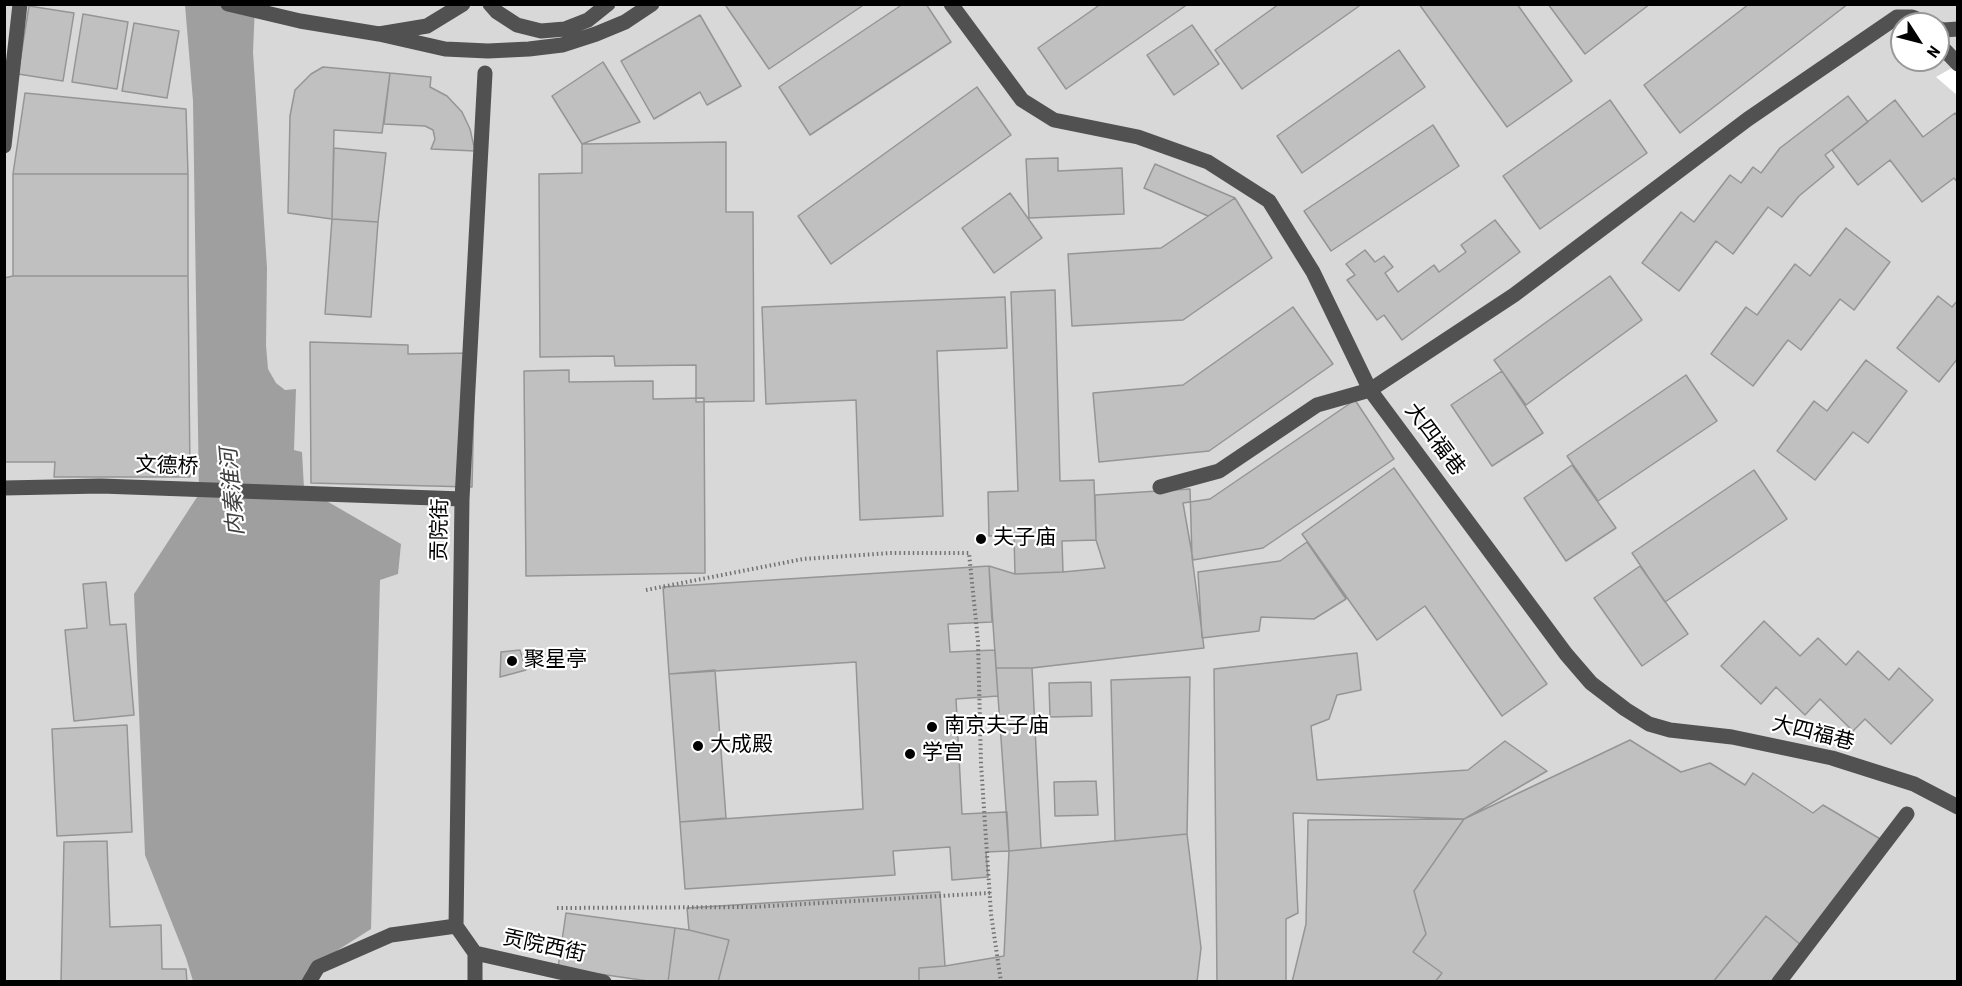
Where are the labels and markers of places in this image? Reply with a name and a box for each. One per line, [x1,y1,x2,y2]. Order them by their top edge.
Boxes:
place label: 夫子庙 [993,526,1056,552]
marker: 夫子庙 [974,532,988,546]
place label: 聚星亭 [524,648,587,674]
marker: 聚星亭 [505,654,519,668]
place label: 南京夫子庙 [944,714,1049,740]
marker: 南京夫子庙 [925,720,939,734]
place label: 大成殿 [710,733,773,759]
marker: 大成殿 [691,739,705,753]
place label: 学宫 [922,741,964,767]
marker: 学宫 [903,747,917,761]

